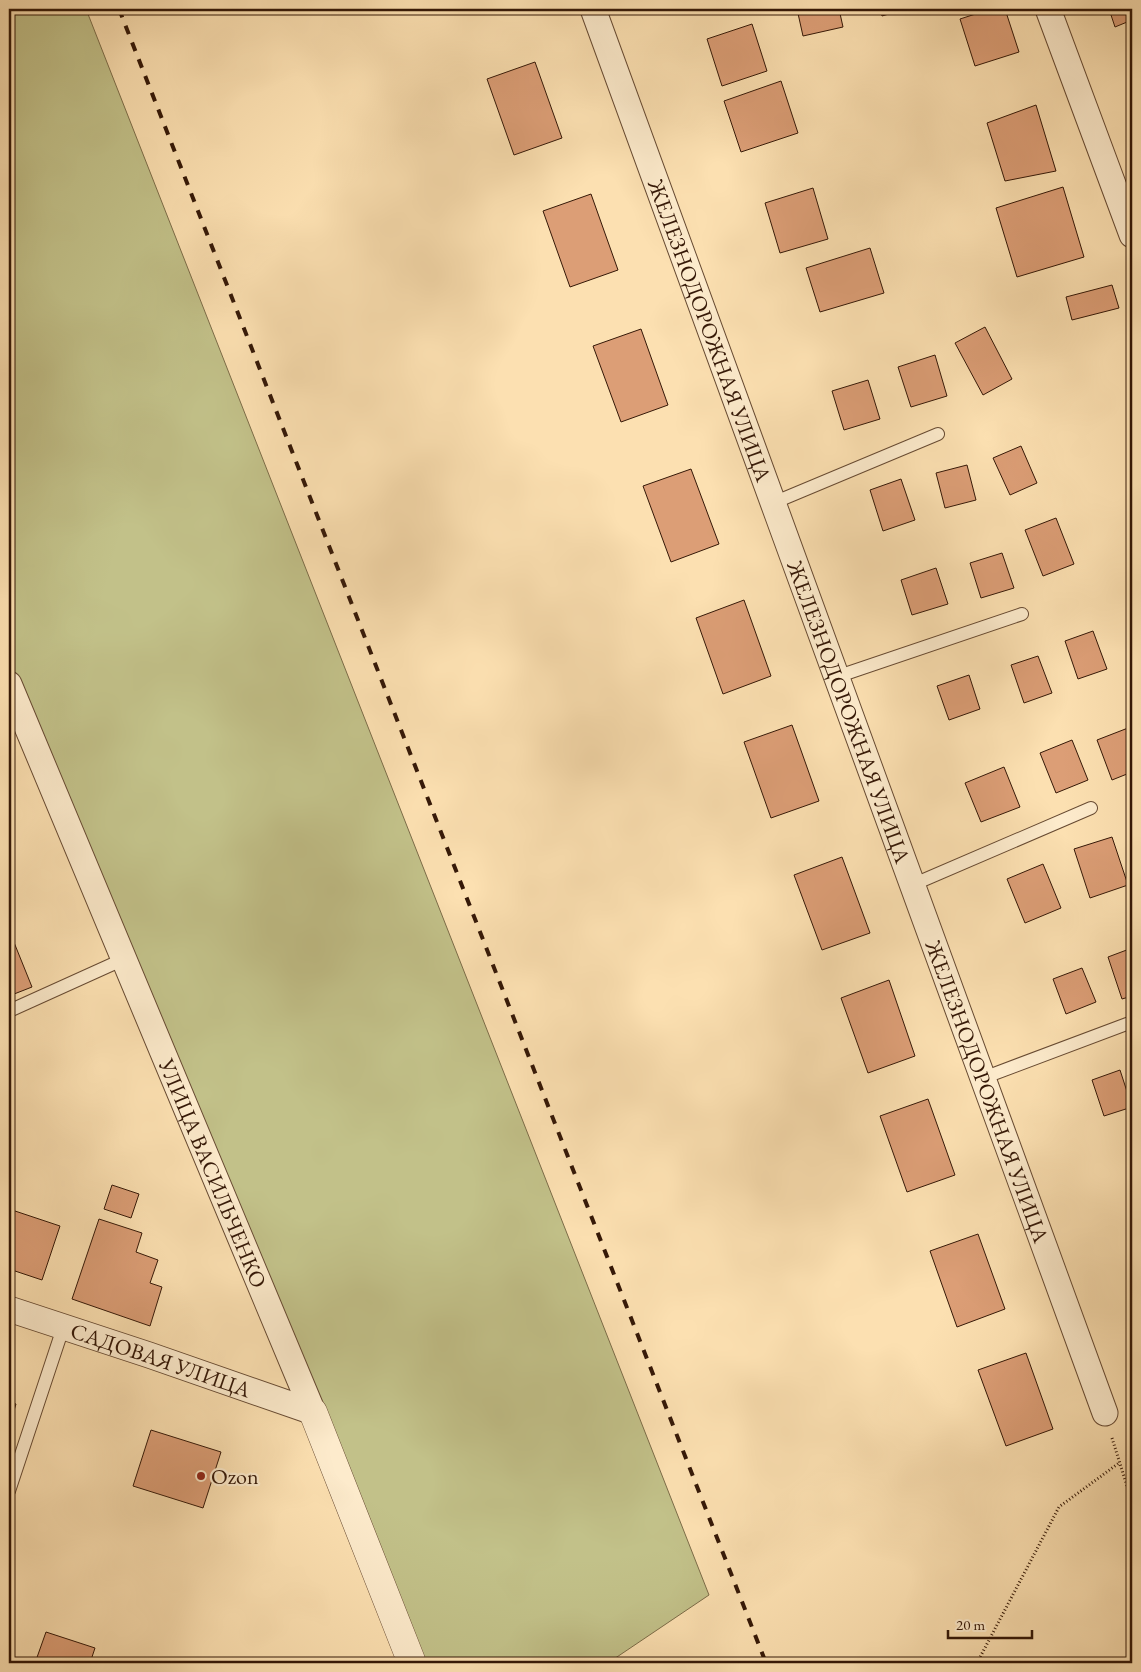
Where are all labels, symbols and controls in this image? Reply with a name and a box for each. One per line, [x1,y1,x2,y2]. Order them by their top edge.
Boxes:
street label: ЖЕЛЕЗНОДОРОЖНАЯ УЛИЦА [641,174,778,486]
street label: ЖЕЛЕЗНОДОРОЖНАЯ УЛИЦА [780,556,917,868]
street label: ЖЕЛЕЗНОДОРОЖНАЯ УЛИЦА [918,935,1056,1247]
street label: УЛИЦА ВАСИЛЬЧЕНКО [152,1053,273,1292]
street label: САДОВАЯ УЛИЦА [67,1316,255,1405]
place label: Ozon [211,1462,259,1491]
marker: Ozon [195,1470,207,1482]
scale bar [948,1607,1032,1639]
text: 20 m [956,1615,985,1634]

